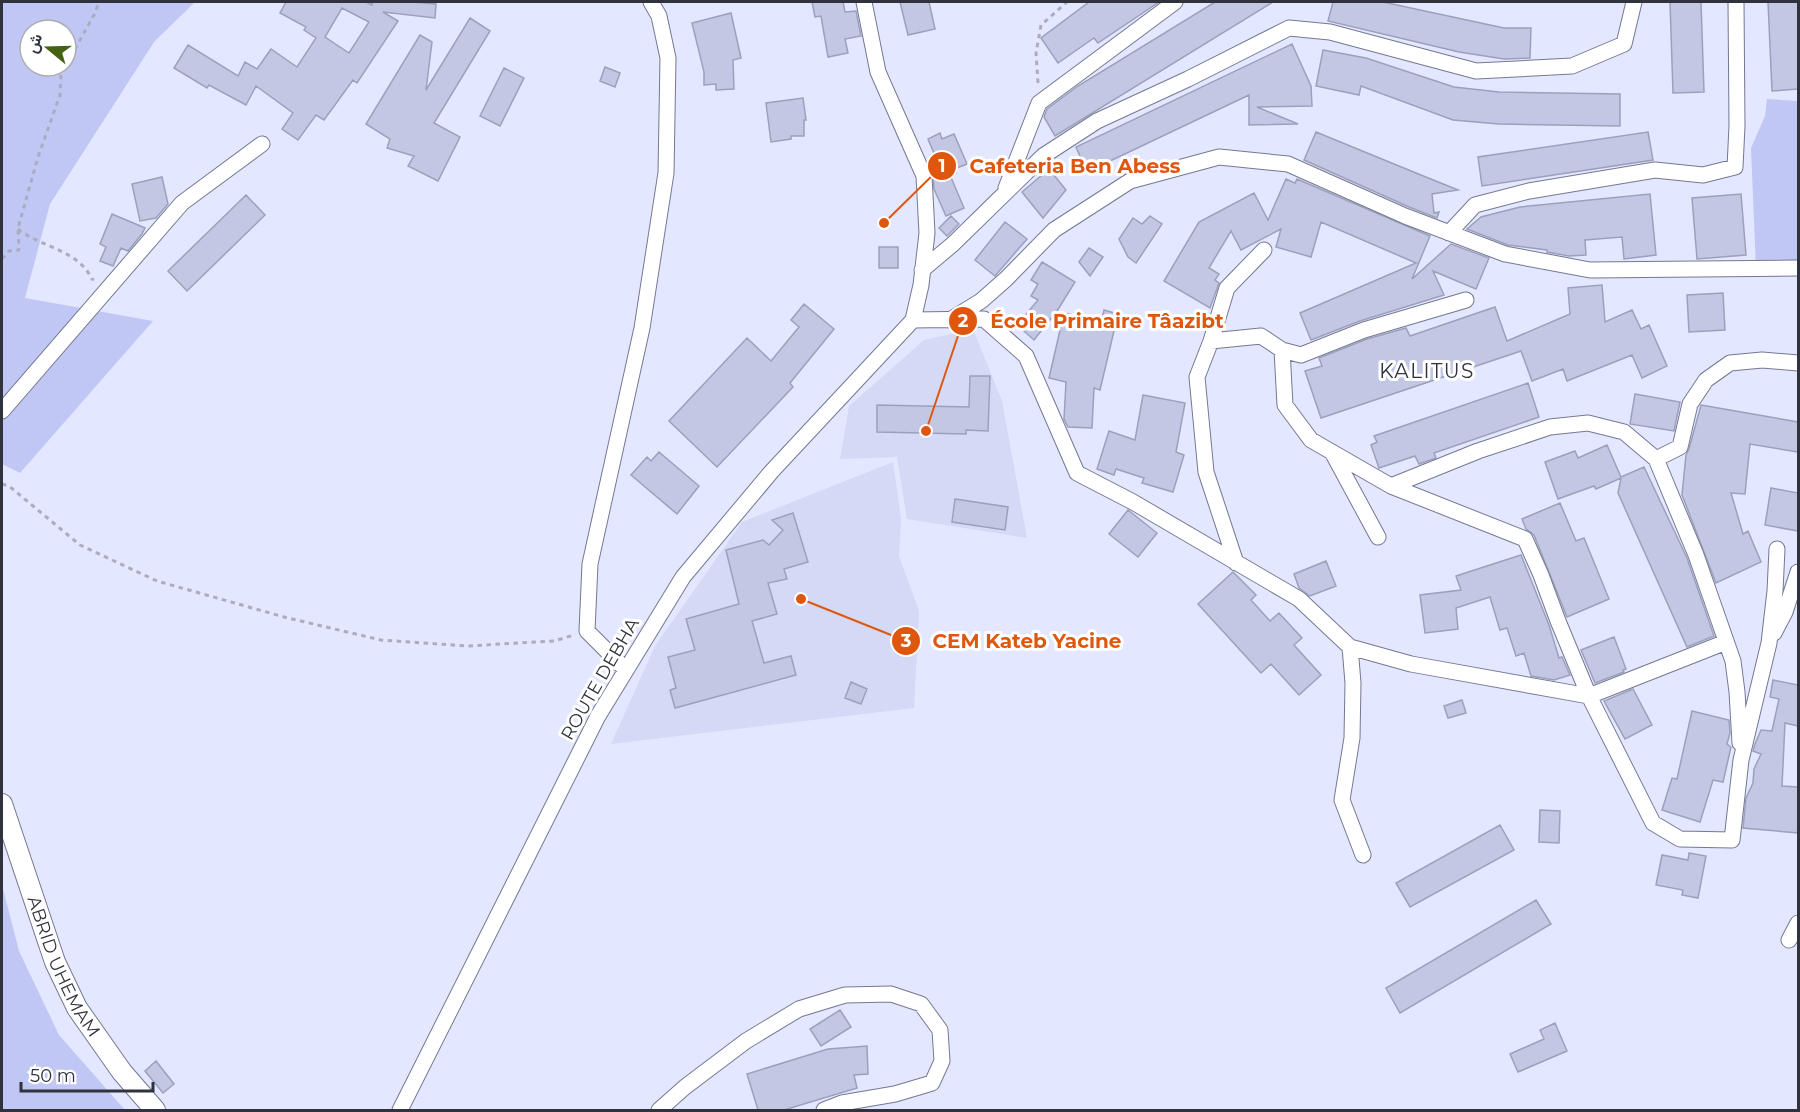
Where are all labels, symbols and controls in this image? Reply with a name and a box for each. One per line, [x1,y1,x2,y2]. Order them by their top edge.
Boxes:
north arrow [18,18,78,78]
text: ش [22,31,46,55]
callout: Cafeteria Ben Abess [927,147,1192,185]
text: Cafeteria Ben Abess [970,154,1181,178]
text: 1 [938,155,946,177]
callout: École Primaire Tâazibt [948,302,1236,340]
text: École Primaire Tâazibt [990,309,1224,333]
text: 2 [958,310,969,332]
district label: KALITUS [1379,359,1475,383]
street label: ROUTE DEBHA [556,614,644,744]
callout: CEM Kateb Yacine [891,622,1133,660]
text: CEM Kateb Yacine [933,629,1121,653]
text: 3 [900,630,912,652]
street label: ABRID UHEMAM [23,893,105,1041]
scale bar [21,1055,153,1093]
text: 50 m [30,1065,76,1087]

